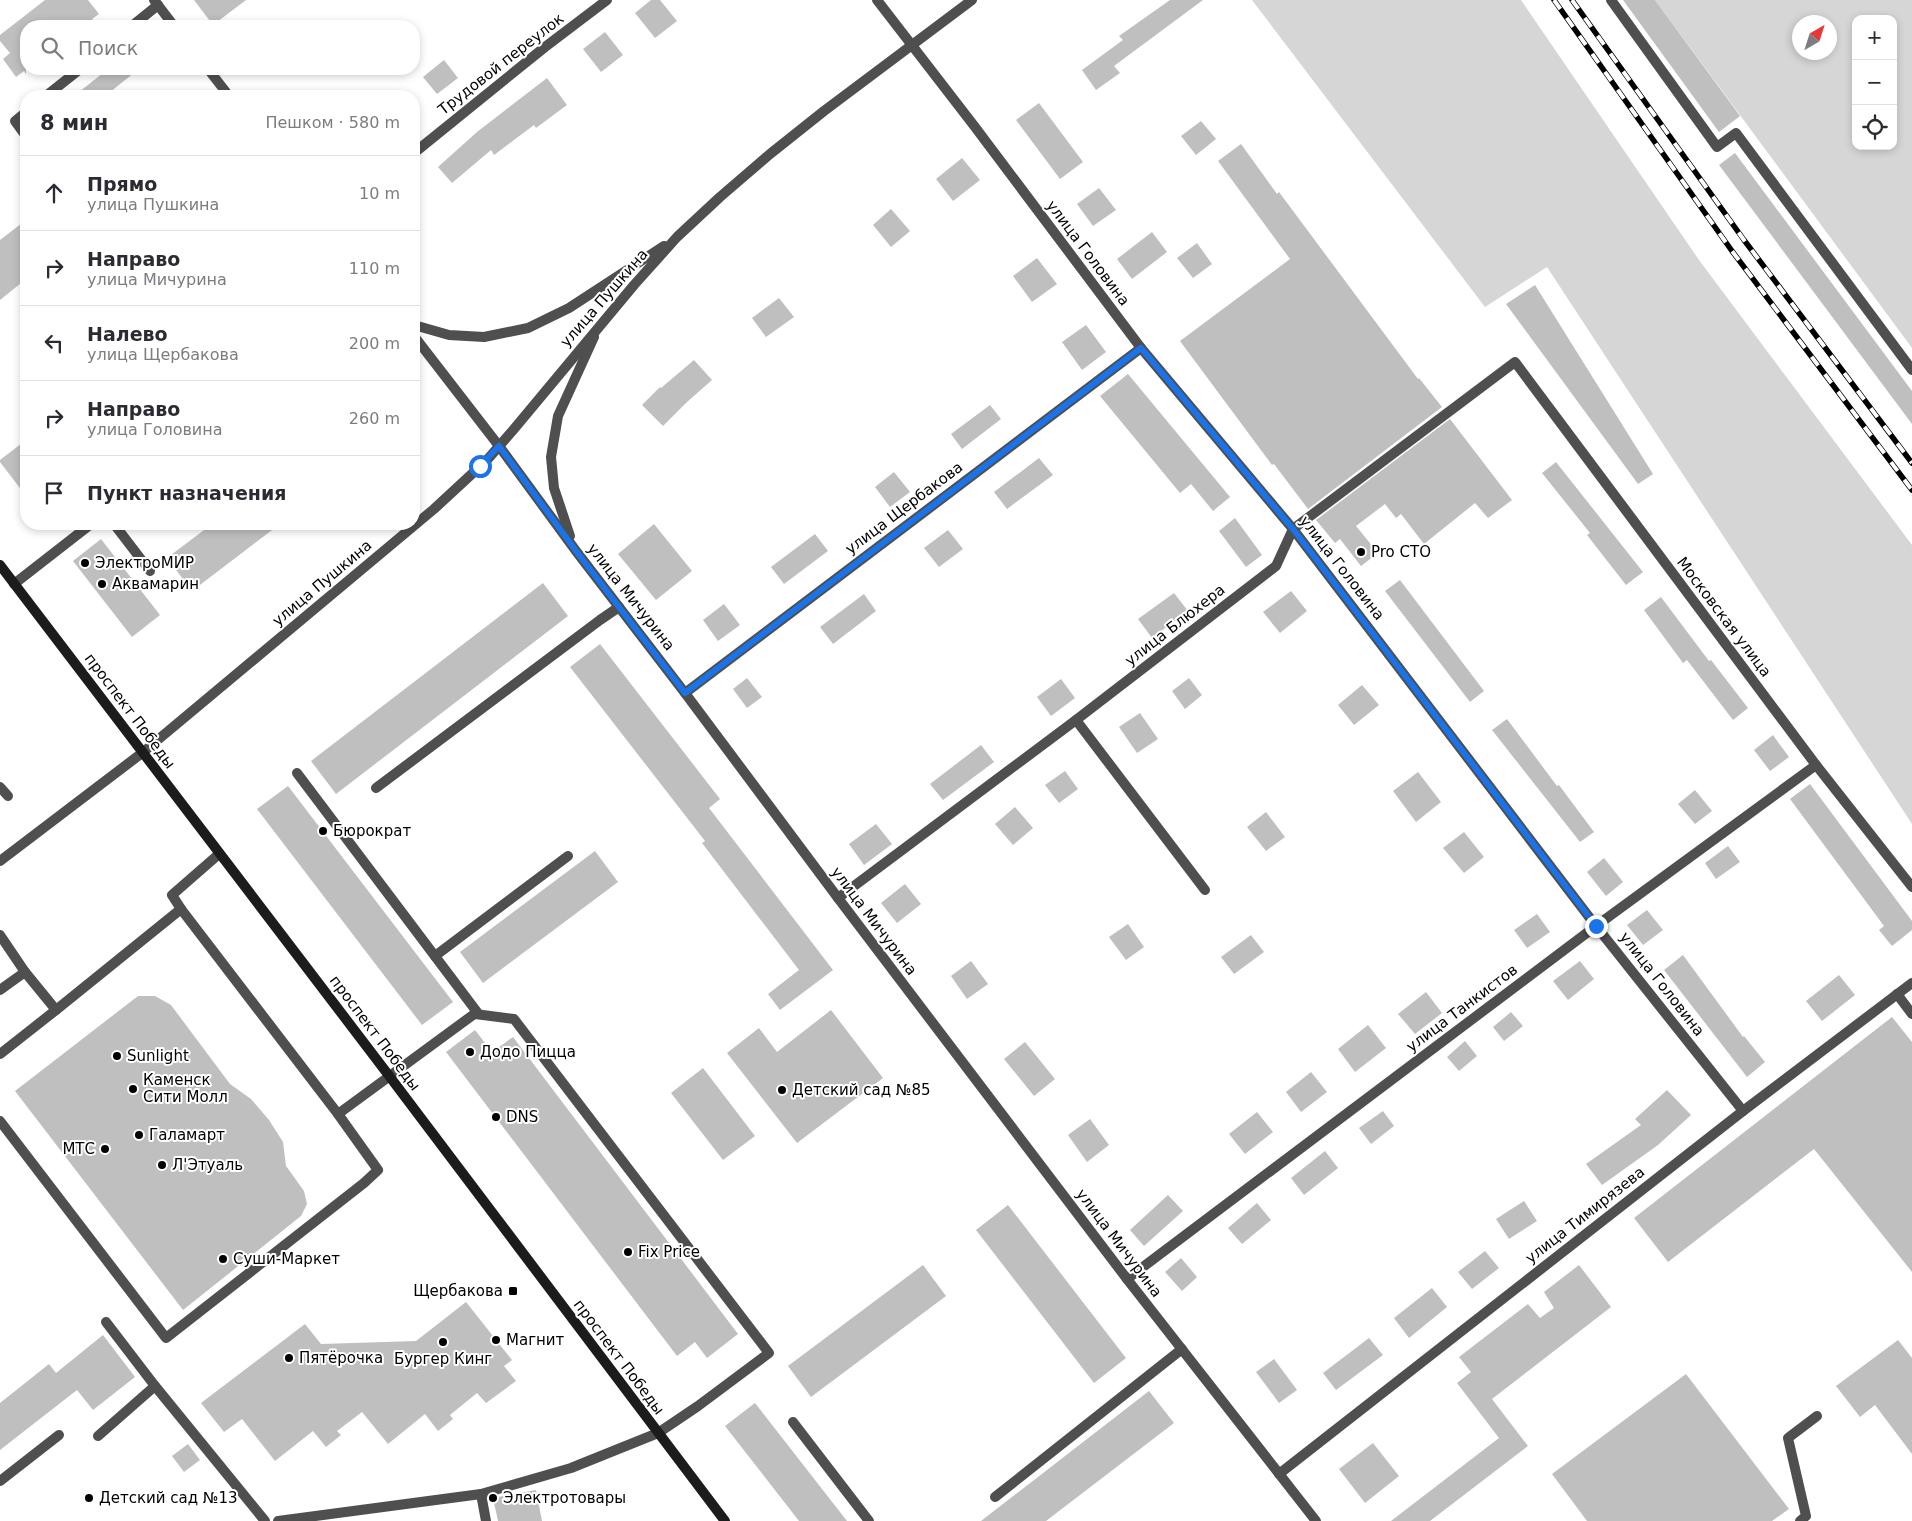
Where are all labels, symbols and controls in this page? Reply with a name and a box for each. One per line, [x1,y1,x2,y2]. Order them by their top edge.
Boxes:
street label: Трудовой переулок [434,9,567,119]
north arrow [1792,15,1837,60]
map controls [1852,15,1897,150]
button: + [1852,15,1897,60]
search box [20,20,420,75]
icon: search [38,34,66,62]
text: Поиск [78,37,138,59]
button: − [1852,60,1897,105]
button: locate [1852,105,1897,150]
text: 8 мин [40,111,108,135]
text: Пешком · 580 m [265,113,400,132]
text: Прямо [87,173,157,195]
icon: ahead [40,179,68,207]
text: 10 m [359,184,400,203]
text: улица Пушкина [87,195,219,214]
street label: улица Головина [1043,197,1133,309]
street label: улица Пушкина [557,245,651,351]
text: Направо [87,248,180,270]
icon: right [40,254,68,282]
text: 110 m [349,259,400,278]
text: улица Мичурина [87,270,227,289]
text: Налево [87,323,168,345]
icon: left [40,329,68,357]
text: 200 m [349,334,400,353]
text: улица Щербакова [87,345,239,364]
text: Направо [87,398,180,420]
icon: right [40,404,68,432]
text: 260 m [349,409,400,428]
text: улица Головина [87,420,223,439]
route start [469,455,492,478]
street label: улица Щербакова [842,458,966,558]
icon: arrive [40,479,68,507]
text: Пункт назначения [87,482,286,504]
street label: улица Головина [1296,512,1388,624]
street label: улица Пушкина [269,536,375,630]
street label: улица Мичурина [584,540,678,654]
place label: Pro СТО [1371,543,1431,561]
marker: Pro СТО [1355,546,1367,558]
place label: ЭлектроМИР [95,554,194,572]
street label: Московская улица [1673,554,1775,680]
marker: ЭлектроМИР [79,557,91,569]
place label: Аквамарин [112,575,199,593]
marker: Аквамарин [96,578,108,590]
street label: улица Блюхера [1122,580,1228,670]
street label: проспект Победы [81,650,179,772]
place label: Бюрократ [333,822,411,840]
marker: Бюрократ [317,825,329,837]
street label: улица Мичурина [827,863,921,979]
route end [1585,915,1608,938]
street label: улица Головина [1616,928,1708,1040]
street label: улица Танкистов [1403,960,1521,1056]
street label: проспект Победы [326,972,424,1094]
place label: Додо Пицца [480,1043,576,1061]
marker: Додо Пицца [464,1046,476,1058]
place label: Sunlight [127,1047,189,1065]
marker: Sunlight [111,1050,123,1062]
place label: Каменск Сити Молл [143,1071,228,1106]
place label: Детский сад №85 [792,1081,931,1099]
marker: Каменск Сити Молл [127,1083,139,1095]
marker: Детский сад №85 [776,1084,788,1096]
place label: DNS [506,1108,538,1126]
marker: DNS [490,1111,502,1123]
place label: Галамарт [149,1126,225,1144]
marker: Галамарт [133,1129,145,1141]
place label: МТС [62,1140,95,1158]
marker: МТС [99,1143,111,1155]
place label: Л'Этуаль [172,1156,243,1174]
marker: Л'Этуаль [156,1159,168,1171]
street label: улица Тимирязева [1522,1163,1648,1267]
street label: улица Мичурина [1072,1185,1166,1301]
place label: Fix Price [638,1243,700,1261]
marker: Fix Price [622,1246,634,1258]
place label: Суши-Маркет [233,1250,340,1268]
marker: Суши-Маркет [217,1253,229,1265]
place label: Щербакова [413,1282,503,1300]
marker: Щербакова [507,1285,519,1297]
street label: проспект Победы [570,1296,668,1418]
place label: Магнит [506,1331,565,1349]
marker: Магнит [490,1334,502,1346]
marker: Бургер Кинг [437,1336,449,1348]
place label: Пятёрочка [299,1349,383,1367]
place label: Бургер Кинг [394,1350,492,1368]
marker: Пятёрочка [283,1352,295,1364]
place label: Детский сад №13 [99,1489,238,1507]
place label: Электротовары [503,1489,626,1507]
marker: Детский сад №13 [83,1492,95,1504]
marker: Электротовары [487,1492,499,1504]

